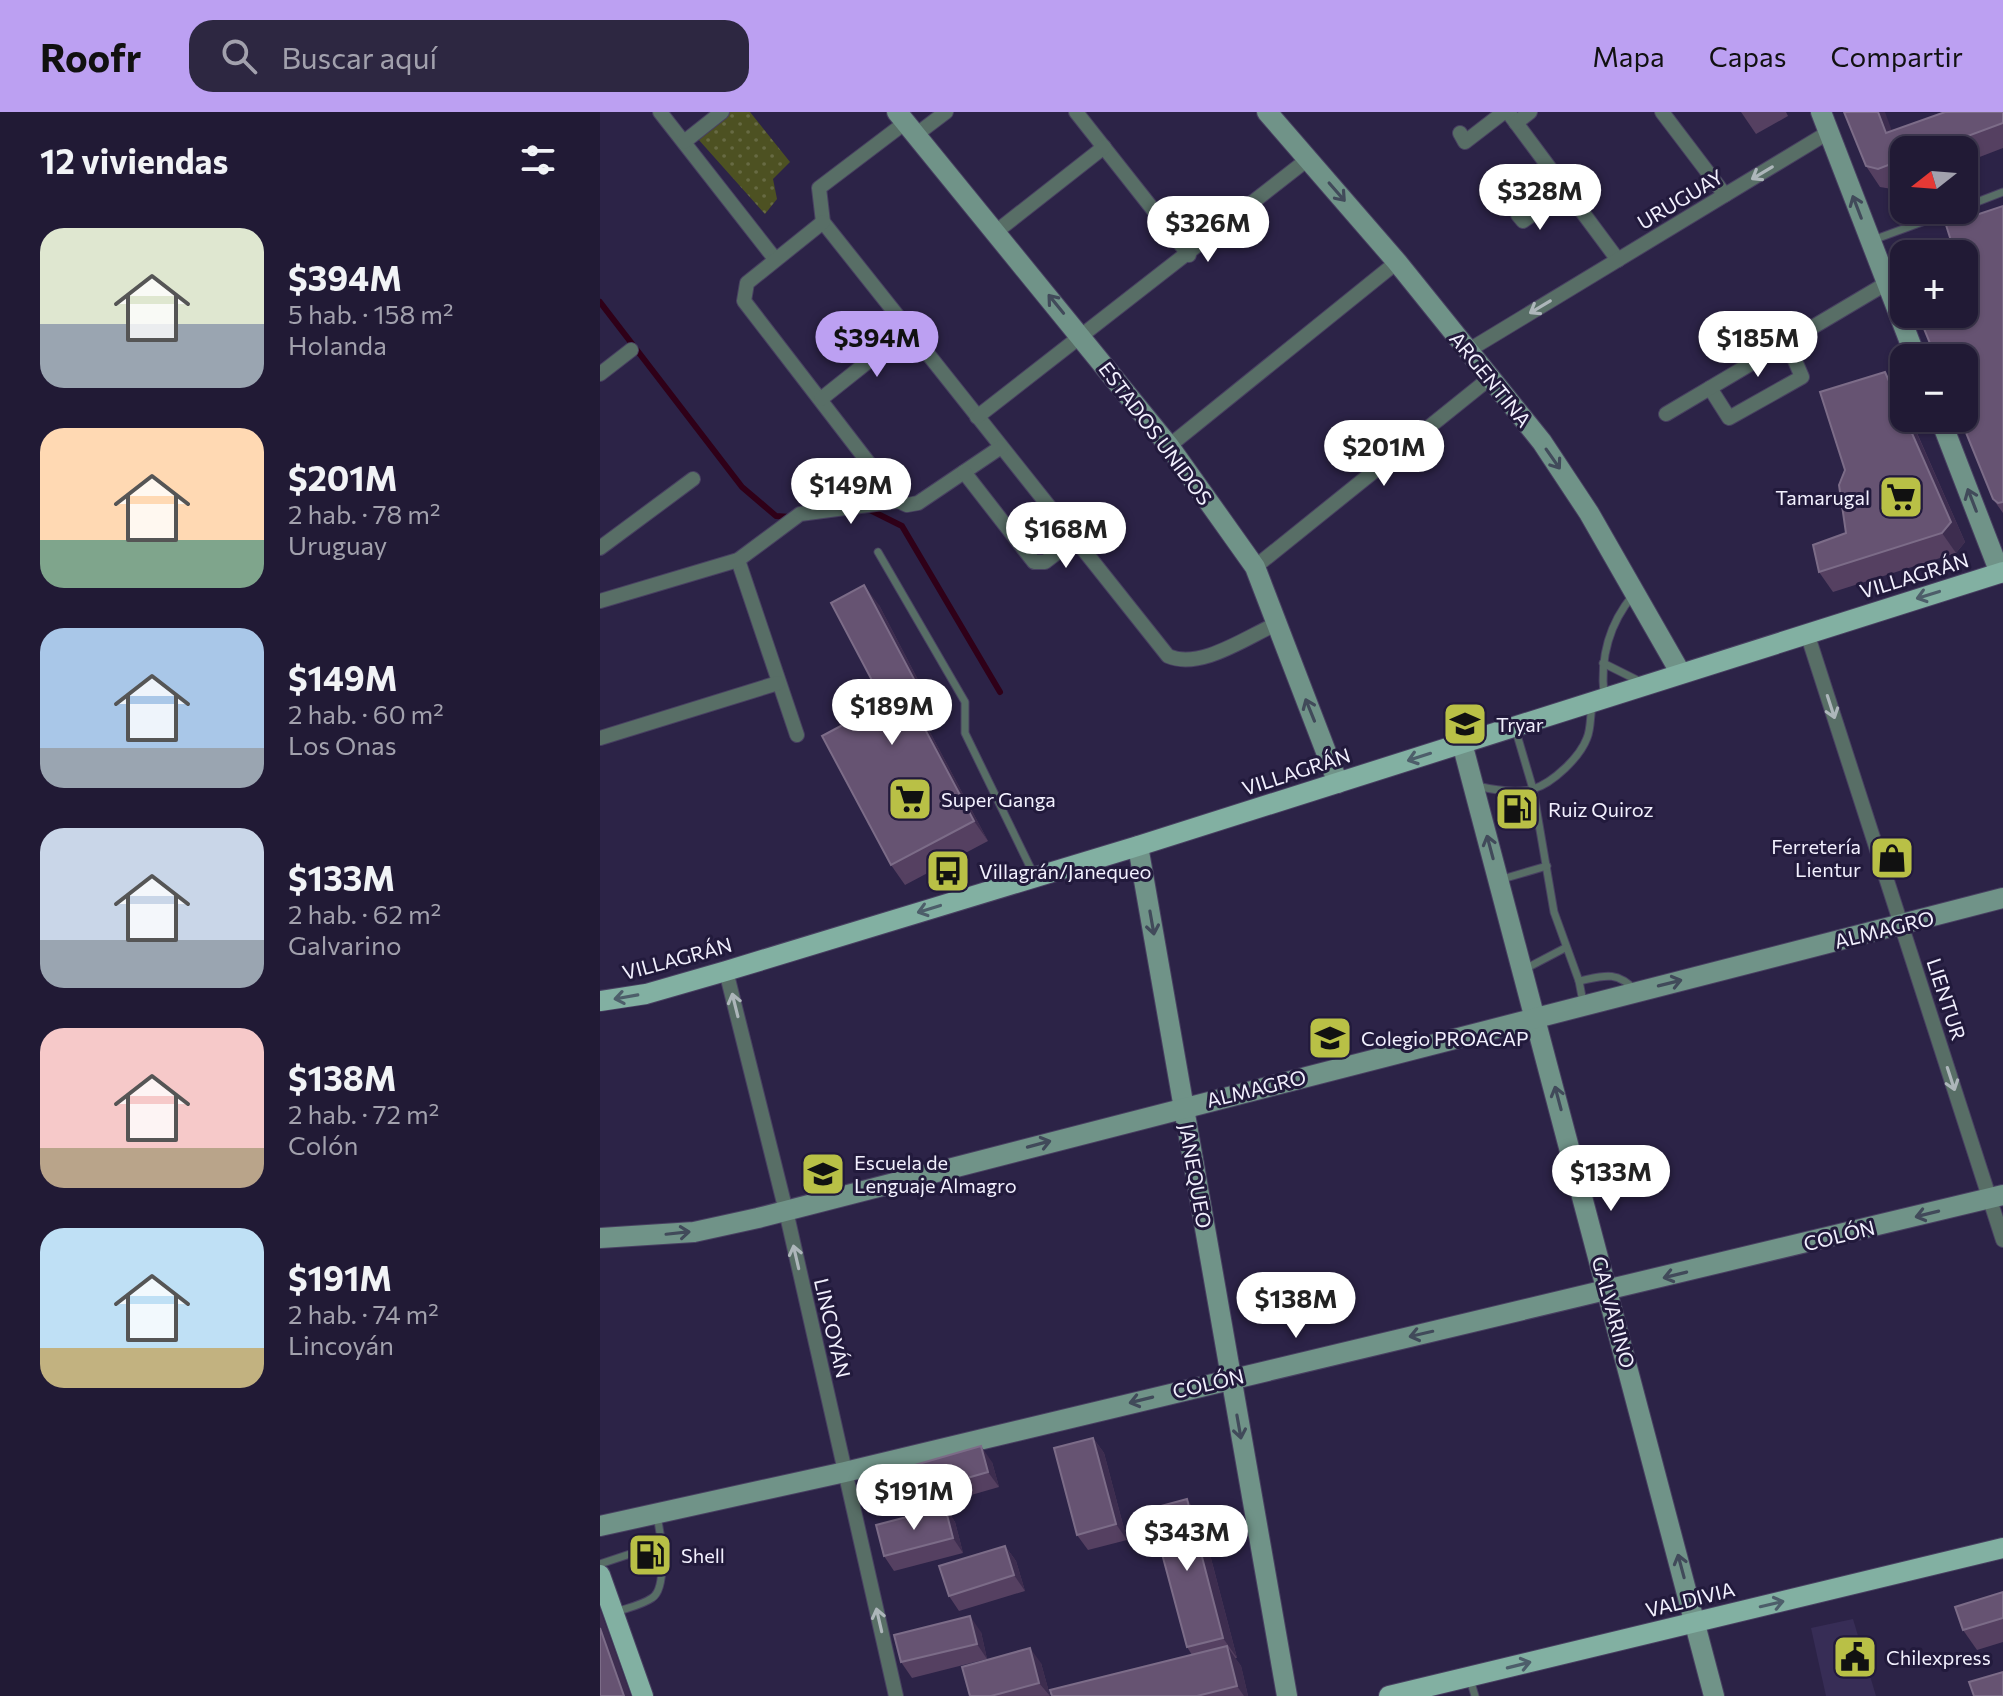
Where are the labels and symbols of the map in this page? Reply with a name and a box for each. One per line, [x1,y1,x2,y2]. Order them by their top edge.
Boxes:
north arrow [1890,136,1978,224]
pin: $328M [1484,164,1596,232]
street label: URUGUAY [1633,164,1727,234]
one-way arrow [1751,165,1774,181]
one-way arrow [1328,181,1346,201]
one-way arrow [1849,195,1863,220]
pin: $326M [1152,196,1264,264]
one-way arrow [1047,294,1065,315]
one-way arrow [1529,299,1552,315]
pin: $394M [821,311,933,379]
pin: $185M [1702,311,1814,379]
street label: ARGENTINA [1445,326,1537,432]
street label: ESTADOS UNIDOS [1094,357,1218,509]
pin: $201M [1328,420,1440,488]
one-way arrow [1545,447,1561,469]
pin: $149M [795,458,907,526]
supermarket icon: Tamarugal [1877,473,1925,521]
place label: Tamarugal [1775,485,1870,509]
one-way arrow [1964,488,1978,513]
pin: $168M [1010,502,1122,570]
street label: VILLAGRÁN [1857,547,1971,603]
one-way arrow [1916,588,1942,603]
pin: $189M [836,679,948,747]
one-way arrow [1825,694,1839,719]
one-way arrow [1302,698,1316,723]
school or university icon: Tryar [1441,700,1489,748]
place label: Tryar [1496,712,1544,736]
street label: VILLAGRÁN [1239,742,1353,800]
one-way arrow [1407,750,1432,765]
supermarket icon: Super Ganga [886,775,934,823]
fuel station icon: Ruiz Quiroz [1493,785,1541,833]
place label: Super Ganga [941,787,1056,811]
place label: Ruiz Quiroz [1548,797,1654,821]
place label: Ferretería Lientur [1771,834,1861,881]
shop icon: Ferretería Lientur [1868,834,1916,882]
one-way arrow [1482,835,1497,861]
bus stop icon: Villagrán/Janequeo [924,847,972,895]
place label: Villagrán/Janequeo [979,859,1152,883]
one-way arrow [917,902,942,917]
street label: ALMAGRO [1832,905,1936,953]
one-way arrow [1145,909,1160,935]
street label: VILLAGRÁN [620,932,734,984]
street label: LIENTUR [1922,955,1972,1043]
one-way arrow [1657,974,1683,989]
one-way arrow [614,990,639,1005]
one-way arrow [726,992,741,1018]
school or university icon: Colegio PROACAP [1306,1014,1354,1062]
place label: Colegio PROACAP [1361,1026,1529,1050]
street label: ALMAGRO [1204,1064,1308,1112]
one-way arrow [1945,1066,1960,1091]
one-way arrow [1549,1086,1564,1112]
street label: JANEQUEO [1175,1122,1217,1230]
one-way arrow [1025,1136,1051,1151]
pin: $133M [1555,1145,1667,1213]
school or university icon: Escuela de Lenguaje Almagro [799,1150,847,1198]
place label: Escuela de Lenguaje Almagro [854,1150,1017,1197]
one-way arrow [1915,1207,1941,1222]
street label: COLÓN [1801,1215,1877,1255]
one-way arrow [664,1226,691,1241]
one-way arrow [788,1245,803,1271]
street label: GALVARINO [1588,1253,1640,1371]
one-way arrow [1662,1268,1688,1283]
pin: $138M [1240,1272,1352,1340]
street label: LINCOYÁN [810,1276,856,1380]
one-way arrow [1409,1327,1435,1342]
street label: COLÓN [1170,1363,1246,1403]
one-way arrow [1129,1393,1154,1408]
one-way arrow [1233,1414,1248,1439]
pin: $191M [858,1464,970,1532]
pin: $343M [1131,1505,1243,1573]
fuel station icon: Shell [626,1531,674,1579]
place label: Shell [681,1543,725,1567]
one-way arrow [1672,1554,1687,1580]
street label: VALDIVIA [1643,1576,1737,1622]
one-way arrow [1758,1595,1784,1610]
one-way arrow [871,1608,886,1633]
public building icon: Chilexpress [1831,1633,1879,1681]
place label: Chilexpress [1886,1645,1991,1669]
one-way arrow [1506,1656,1531,1671]

